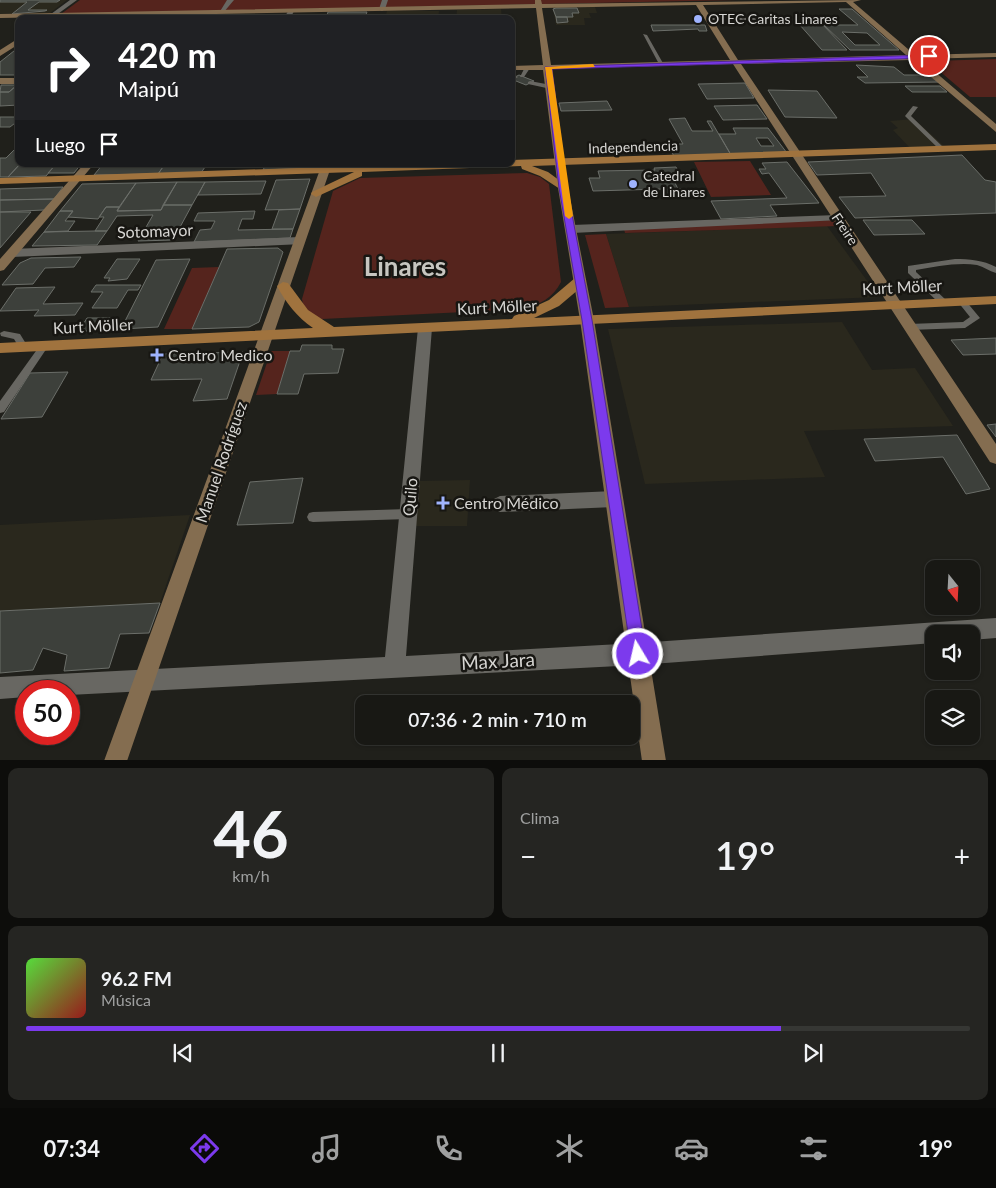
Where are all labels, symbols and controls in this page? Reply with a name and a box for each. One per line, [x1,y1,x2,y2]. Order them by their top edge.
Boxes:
place label: OTEC Caritas Linares [708,10,838,27]
marker: OTEC Caritas Linares [692,13,704,25]
text: 420 m [118,33,217,75]
icon: right [35,35,100,100]
pin [908,35,950,77]
icon: arrive [915,42,943,70]
text: Maipú [118,75,179,102]
icon: arrive [95,130,123,158]
text: Luego [35,133,85,156]
street label: Independencia [588,136,678,157]
place label: Catedral de Linares [643,167,705,200]
marker: Catedral de Linares [627,178,639,190]
street label: Freire [829,209,862,248]
street label: Sotomayor [117,220,194,241]
district label: Linares [364,250,446,282]
street label: Kurt Möller [861,275,943,298]
street label: Kurt Möller [456,295,538,318]
street label: Kurt Möller [52,314,134,337]
place label: Centro Medico [168,345,273,364]
marker: Centro Medico [150,348,164,362]
street label: Manuel Rodríguez [191,399,250,525]
street label: Quilo [398,477,421,517]
place label: Centro Médico [454,493,559,512]
marker: Centro Médico [436,496,450,510]
north arrow [925,560,980,615]
map controls [925,560,980,745]
button: sound [925,625,980,680]
position arrow [611,627,663,679]
street label: Max Jara [460,647,535,674]
speed limit sign: 50 [15,680,80,745]
button: layers [925,690,980,745]
text: 07:36 · 2 min · 710 m [408,708,587,731]
text: 46 [213,794,289,872]
text: Clima [520,808,559,827]
text: 19° [715,832,775,878]
text: − [520,839,536,873]
text: + [954,839,970,873]
text: km/h [232,866,270,885]
text: 96.2 FM [101,967,172,990]
text: Música [101,990,151,1009]
icon: previous [169,1039,197,1067]
icon: pause [484,1039,512,1067]
icon: next [799,1039,827,1067]
icon: directions [187,1131,222,1166]
icon: music [309,1131,344,1166]
icon: phone [431,1131,466,1166]
icon: climate [552,1131,587,1166]
icon: car [674,1131,709,1166]
icon: filters [796,1131,831,1166]
text: 07:34 [43,1135,100,1162]
text: 19° [918,1135,952,1162]

